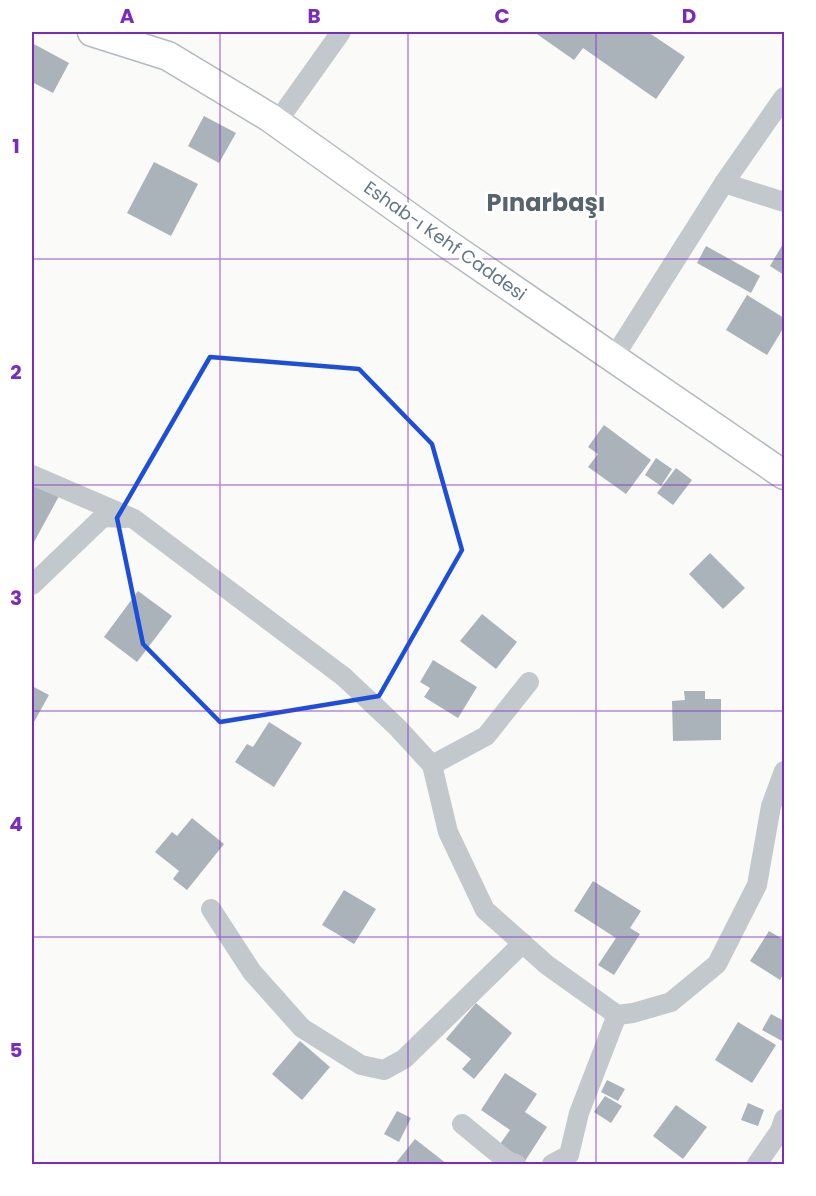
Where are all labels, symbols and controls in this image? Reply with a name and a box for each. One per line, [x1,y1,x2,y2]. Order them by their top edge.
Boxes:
text: A [120,2,135,30]
text: B [307,2,321,30]
text: C [494,2,510,30]
text: D [682,2,696,30]
text: 1 [12,132,20,160]
street label: Eshab-ı Kehf Caddesi [359,175,532,306]
district label: Pınarbaşı [486,186,606,219]
text: 2 [10,358,22,386]
text: 3 [10,584,22,612]
text: 4 [9,810,23,838]
text: 5 [10,1036,23,1064]

